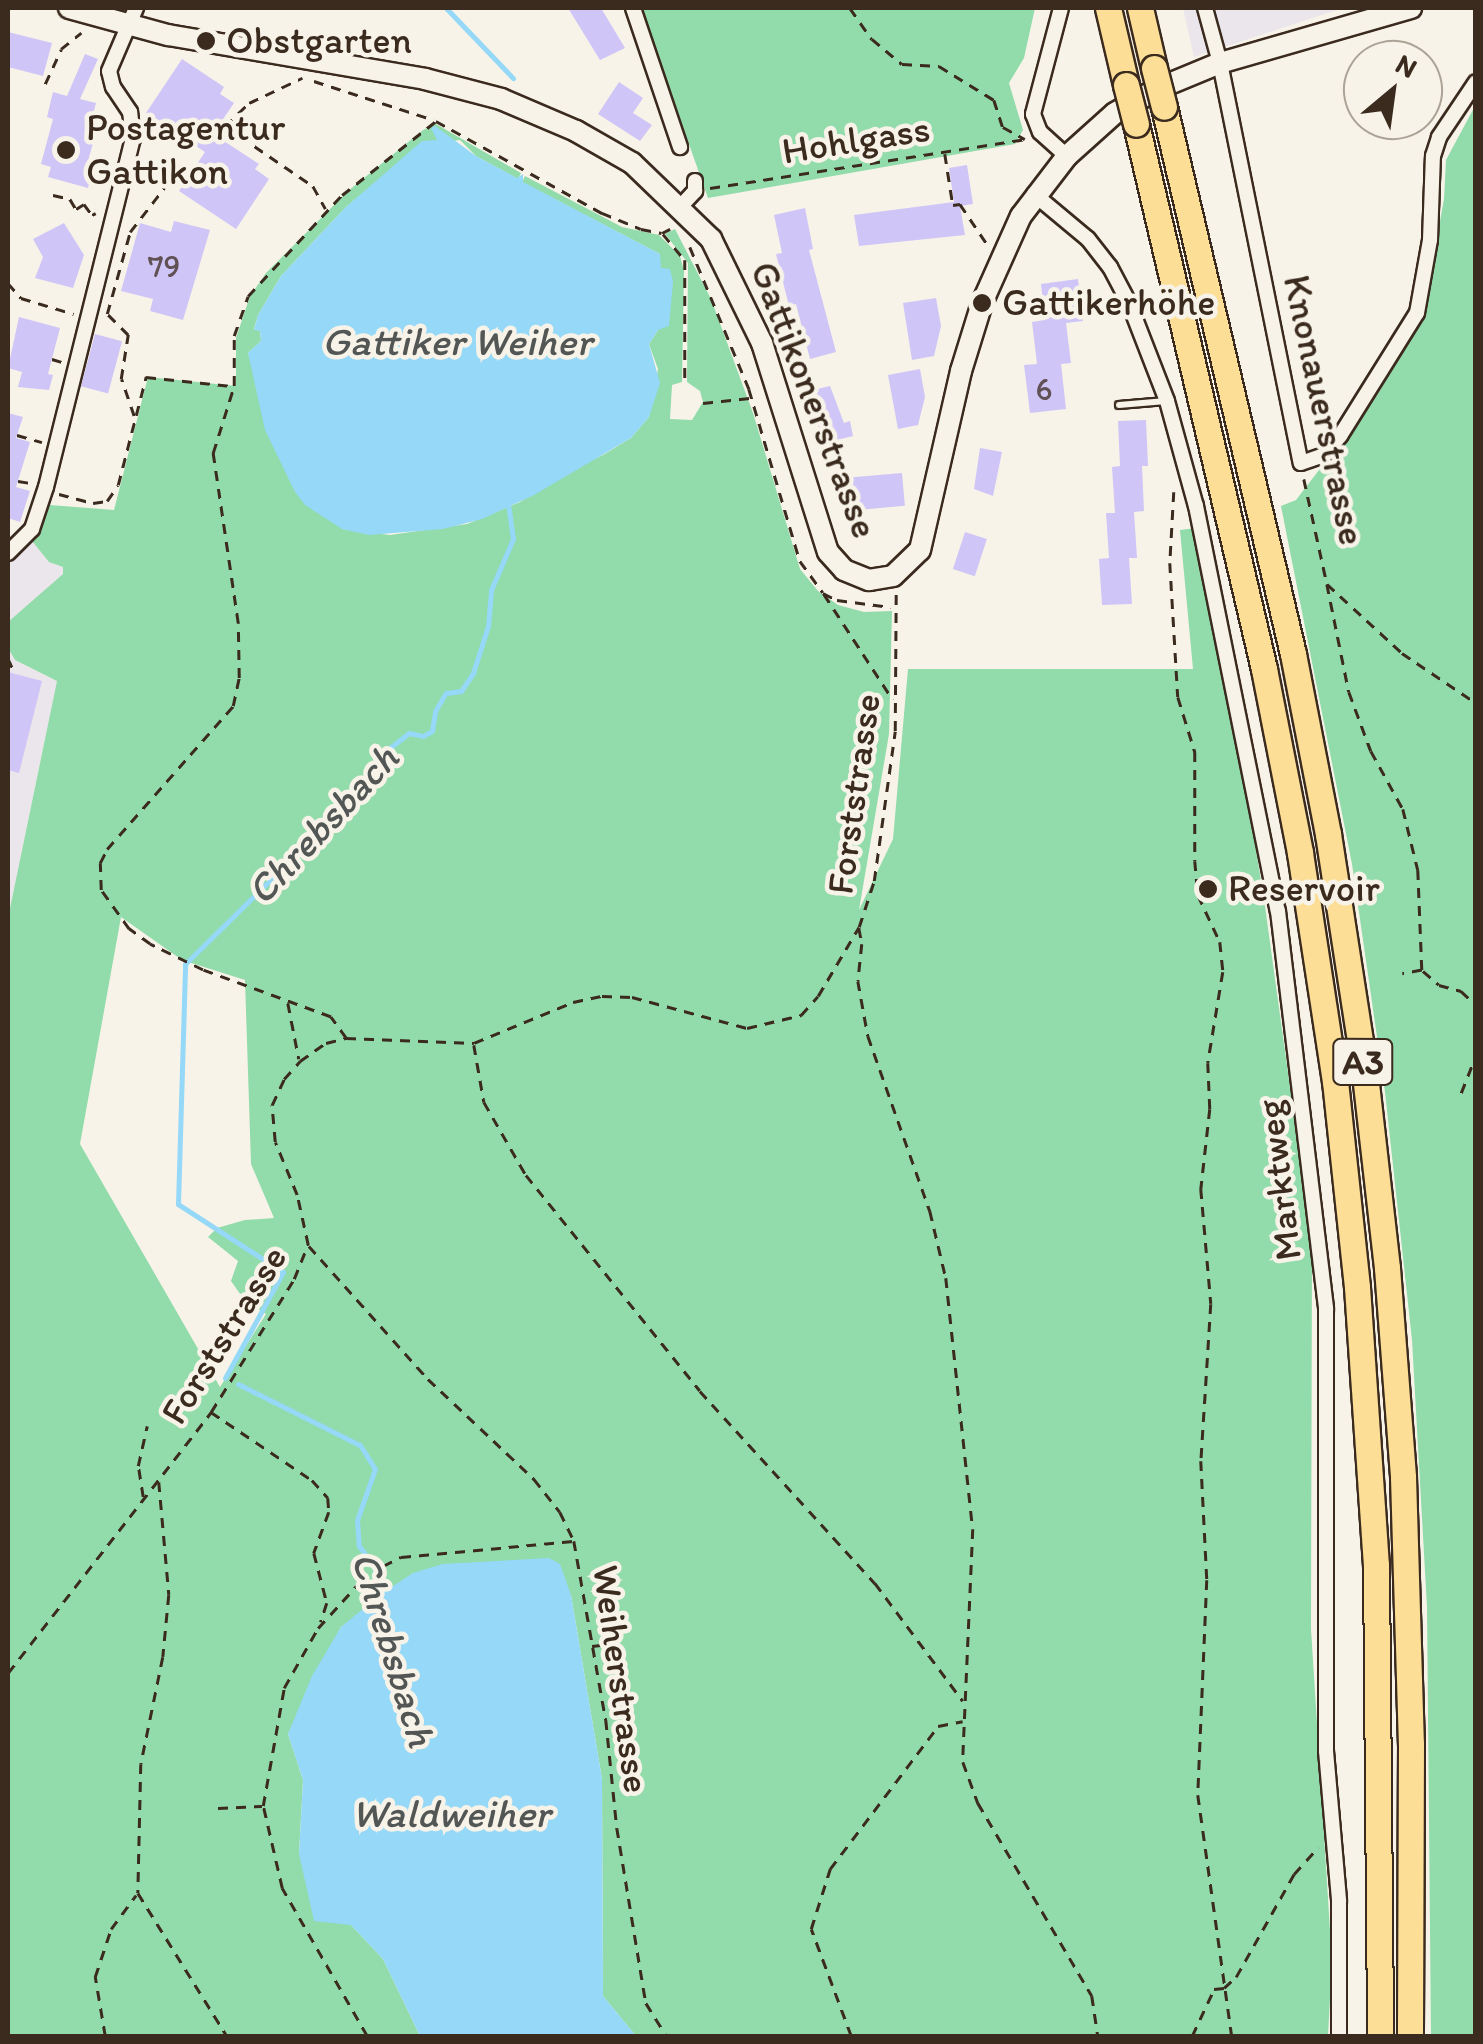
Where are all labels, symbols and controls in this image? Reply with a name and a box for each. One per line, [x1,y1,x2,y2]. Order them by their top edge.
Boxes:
place label: Obstgarten [226,18,412,64]
marker: Obstgarten [195,30,217,52]
north arrow [1343,40,1443,140]
text: N [1390,46,1423,85]
place label: Postagentur Gattikon [86,105,285,194]
street label: Hohlgass [779,106,933,174]
marker: Postagentur Gattikon [55,139,77,161]
house number: 79 [148,247,180,285]
street label: Gattikonerstrasse [740,255,888,545]
street label: Knonauerstrasse [1273,271,1375,549]
place label: Gattikerhöhe [1002,280,1215,326]
marker: Gattikerhöhe [971,292,993,314]
water label: Gattiker Weiher [322,317,592,365]
house number: 6 [1036,370,1052,408]
street label: Forststrasse [817,691,891,897]
water label: Chrebsbach [236,734,408,914]
place label: Reservoir [1228,866,1380,912]
marker: Reservoir [1197,878,1219,900]
road number: A3 [1330,1032,1396,1092]
street label: Marktweg [1247,1097,1311,1263]
street label: Forststrasse [151,1237,297,1433]
water label: Chrebsbach [342,1546,446,1752]
street label: Weiherstrasse [582,1562,660,1796]
water label: Waldweiher [352,1789,550,1837]

